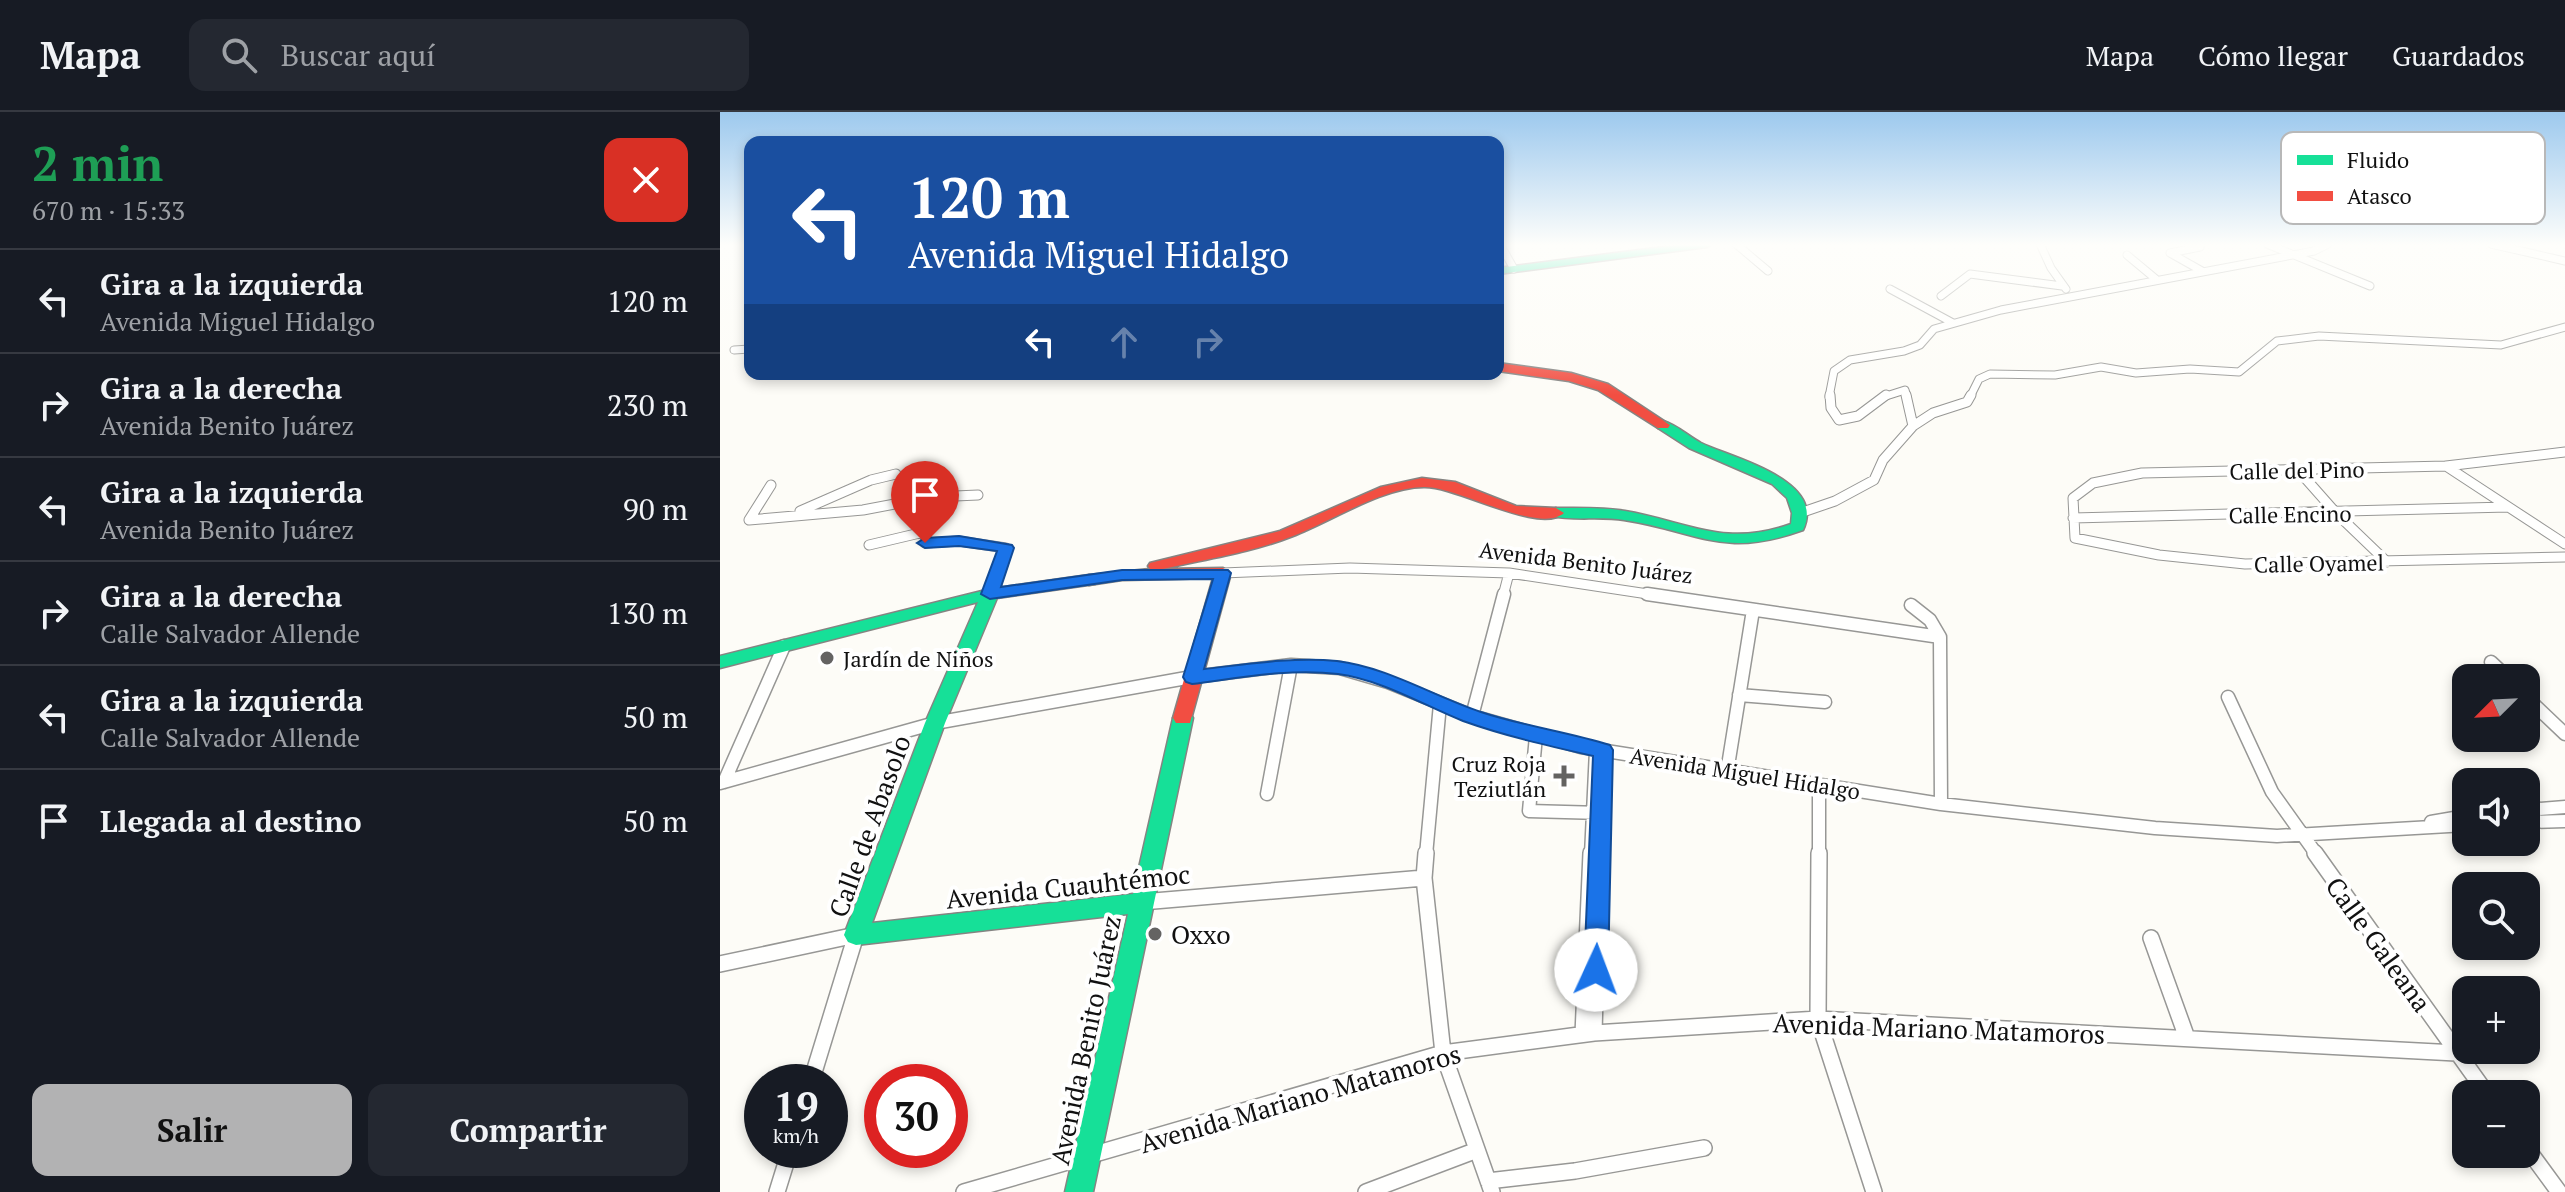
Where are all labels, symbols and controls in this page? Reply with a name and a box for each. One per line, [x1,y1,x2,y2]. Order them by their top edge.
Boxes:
search box [189,19,749,91]
text: Mapa [40,30,141,80]
icon: search [217,33,261,77]
text: Buscar aquí [281,35,435,75]
text: Mapa [2086,37,2154,74]
text: Cómo llegar [2198,37,2348,74]
text: Guardados [2392,37,2525,74]
text: 2 min [32,131,163,195]
legend [2281,132,2545,224]
button: close [604,138,688,222]
text: Fluido [2347,145,2409,174]
text: 120 m [908,160,1070,234]
icon: left [776,168,880,272]
text: Atasco [2347,181,2412,210]
text: 670 m · 15:33 [32,193,185,227]
text: Avenida Miguel Hidalgo [908,231,1289,278]
text: Gira a la izquierda [100,264,364,304]
icon: left [32,279,76,323]
text: 120 m [607,281,688,321]
text: Avenida Miguel Hidalgo [100,304,375,338]
icon: left [1018,320,1062,364]
icon: ahead [1102,320,1146,364]
icon: right [1186,320,1230,364]
text: Gira a la derecha [100,368,342,408]
icon: right [32,383,76,427]
text: 230 m [607,385,688,425]
text: Avenida Benito Juárez [100,408,354,442]
street label: Calle del Pino [2229,454,2365,486]
pin [891,461,959,543]
text: Gira a la izquierda [100,472,364,512]
icon: arrive [903,473,947,517]
icon: left [32,487,76,531]
text: 90 m [623,489,688,529]
street label: Calle Encino [2228,498,2352,530]
text: Avenida Benito Juárez [100,512,354,546]
street label: Avenida Benito Juárez [1478,535,1694,589]
street label: Calle Oyamel [2254,547,2384,579]
text: Gira a la derecha [100,576,342,616]
icon: right [32,591,76,635]
text: 130 m [607,593,688,633]
text: Calle Salvador Allende [100,616,360,650]
place label: Jardín de Niños [843,644,993,673]
marker: Jardín de Niños [818,649,836,667]
north arrow [2452,664,2540,752]
map controls [2452,664,2540,1168]
text: Gira a la izquierda [100,680,364,720]
icon: left [32,695,76,739]
text: 50 m [623,697,688,737]
text: Calle Salvador Allende [100,720,360,754]
street label: Calle de Abasolo [820,730,918,922]
street label: Avenida Miguel Hidalgo [1628,740,1862,806]
place label: Cruz Roja Teziutlán [1451,749,1546,803]
marker: Cruz Roja Teziutlán [1553,765,1575,787]
button: sound [2452,768,2540,856]
icon: arrive [32,799,76,843]
text: Llegada al destino [100,801,361,841]
text: 50 m [623,801,688,841]
street label: Avenida Cuauhtémoc [944,856,1192,916]
street label: Calle Galeana [2319,870,2439,1018]
button: search [2452,872,2540,960]
street label: Avenida Benito Juárez [1042,912,1128,1168]
place label: Oxxo [1171,917,1231,951]
marker: Oxxo [1146,925,1164,943]
position arrow [1554,928,1638,1012]
button: + [2452,976,2540,1064]
street label: Avenida Mariano Matamoros [1772,1005,2106,1051]
street label: Avenida Mariano Matamoros [1136,1036,1464,1160]
speed limit sign: 30 [864,1064,968,1168]
text: 19 [773,1079,819,1132]
button: − [2452,1080,2540,1168]
button: Salir [32,1084,352,1176]
button: Compartir [368,1084,688,1176]
text: km/h [773,1122,819,1149]

